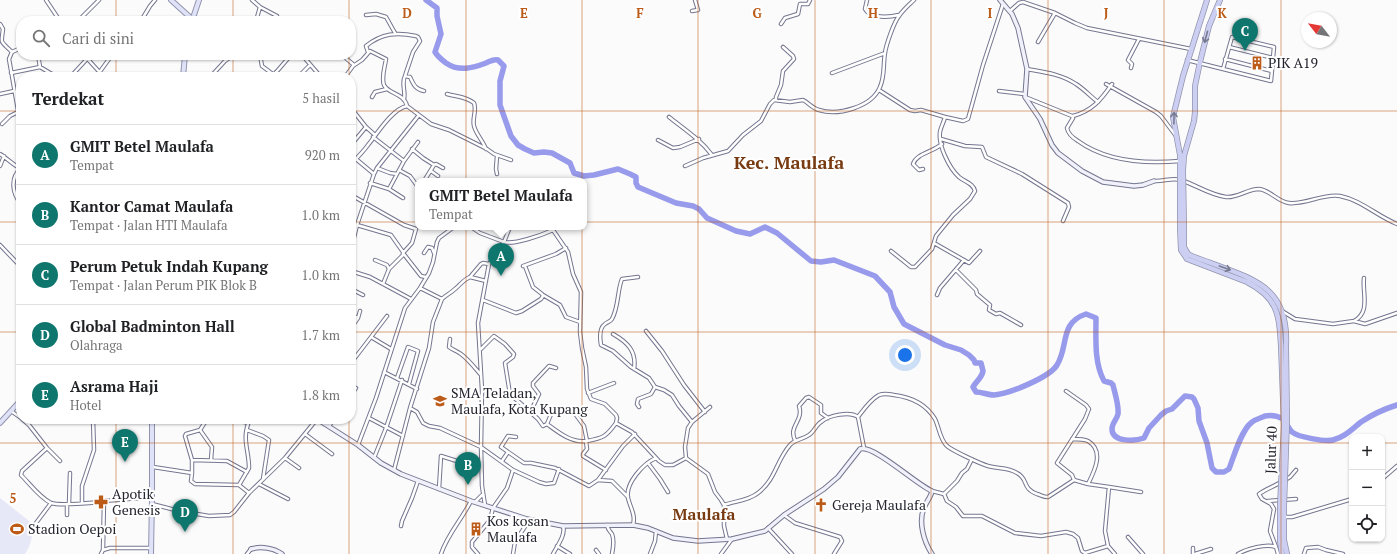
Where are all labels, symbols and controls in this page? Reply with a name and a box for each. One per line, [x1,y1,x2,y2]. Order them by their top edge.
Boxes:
text: D [402,4,412,22]
text: E [520,4,528,22]
text: F [636,4,644,22]
text: G [752,4,762,22]
text: H [868,4,878,22]
text: I [988,4,993,22]
text: J [1104,4,1109,22]
text: K [1217,4,1227,22]
north arrow [1301,12,1337,48]
search box [16,16,356,60]
pin: C [1232,18,1258,51]
icon: search [30,27,52,49]
text: Cari di sini [62,28,134,48]
one-way arrow [1202,30,1209,43]
place label: PIK A19 [1268,53,1318,72]
building icon: PIK A19 [1249,55,1265,71]
text: Terdekat [32,87,104,110]
text: 5 hasil [302,89,340,107]
one-way arrow [1170,112,1178,125]
text: GMIT Betel Maulafa [70,136,214,156]
text: A [40,146,50,164]
text: 920 m [305,146,340,164]
district label: Kec. Maulafa [734,150,844,174]
text: Tempat [70,156,114,174]
popup [415,178,587,230]
text: GMIT Betel Maulafa [429,185,573,205]
text: Kantor Camat Maulafa [70,196,233,216]
text: Tempat [429,205,473,223]
text: B [41,206,49,224]
text: 1.0 km [301,206,340,224]
text: Tempat · Jalan HTI Maulafa [70,216,228,234]
pin: A [488,243,514,276]
text: Perum Petuk Indah Kupang [70,256,268,276]
one-way arrow [1219,265,1231,273]
text: C [41,266,49,284]
text: 1.0 km [301,266,340,284]
text: Tempat · Jalan Perum PIK Blok B [70,276,257,294]
text: Global Badminton Hall [70,316,235,336]
text: D [40,326,50,344]
text: 1.7 km [301,326,340,344]
text: Olahraga [70,336,123,354]
your location [895,345,915,365]
text: Asrama Haji [70,376,158,396]
place label: SMA Teladan, Maulafa, Kota Kupang [451,383,588,418]
text: E [41,386,49,404]
text: 1.8 km [301,386,340,404]
school or university icon: SMA Teladan, Maulafa, Kota Kupang [432,393,448,409]
text: Hotel [70,396,102,414]
street label: Jalur 40 [1260,426,1281,474]
pin: E [112,429,138,462]
map controls [1349,434,1385,542]
button: + [1349,434,1385,470]
pin: B [455,452,481,485]
button: − [1349,470,1385,506]
place label: Apotik Genesis [112,484,160,519]
text: 5 [9,489,17,507]
pharmacy icon: Apotik Genesis [93,494,109,510]
place label: Gereja Maulafa [832,495,926,514]
church icon: Gereja Maulafa [813,497,829,513]
pin: D [172,499,198,532]
district label: Maulafa [673,503,735,525]
button: locate [1349,506,1385,542]
place label: Kos kosan Maulafa [487,511,550,546]
place label: Stadion Oepoi [28,519,117,538]
sports icon: Stadion Oepoi [9,521,25,537]
building icon: Kos kosan Maulafa [468,521,484,537]

